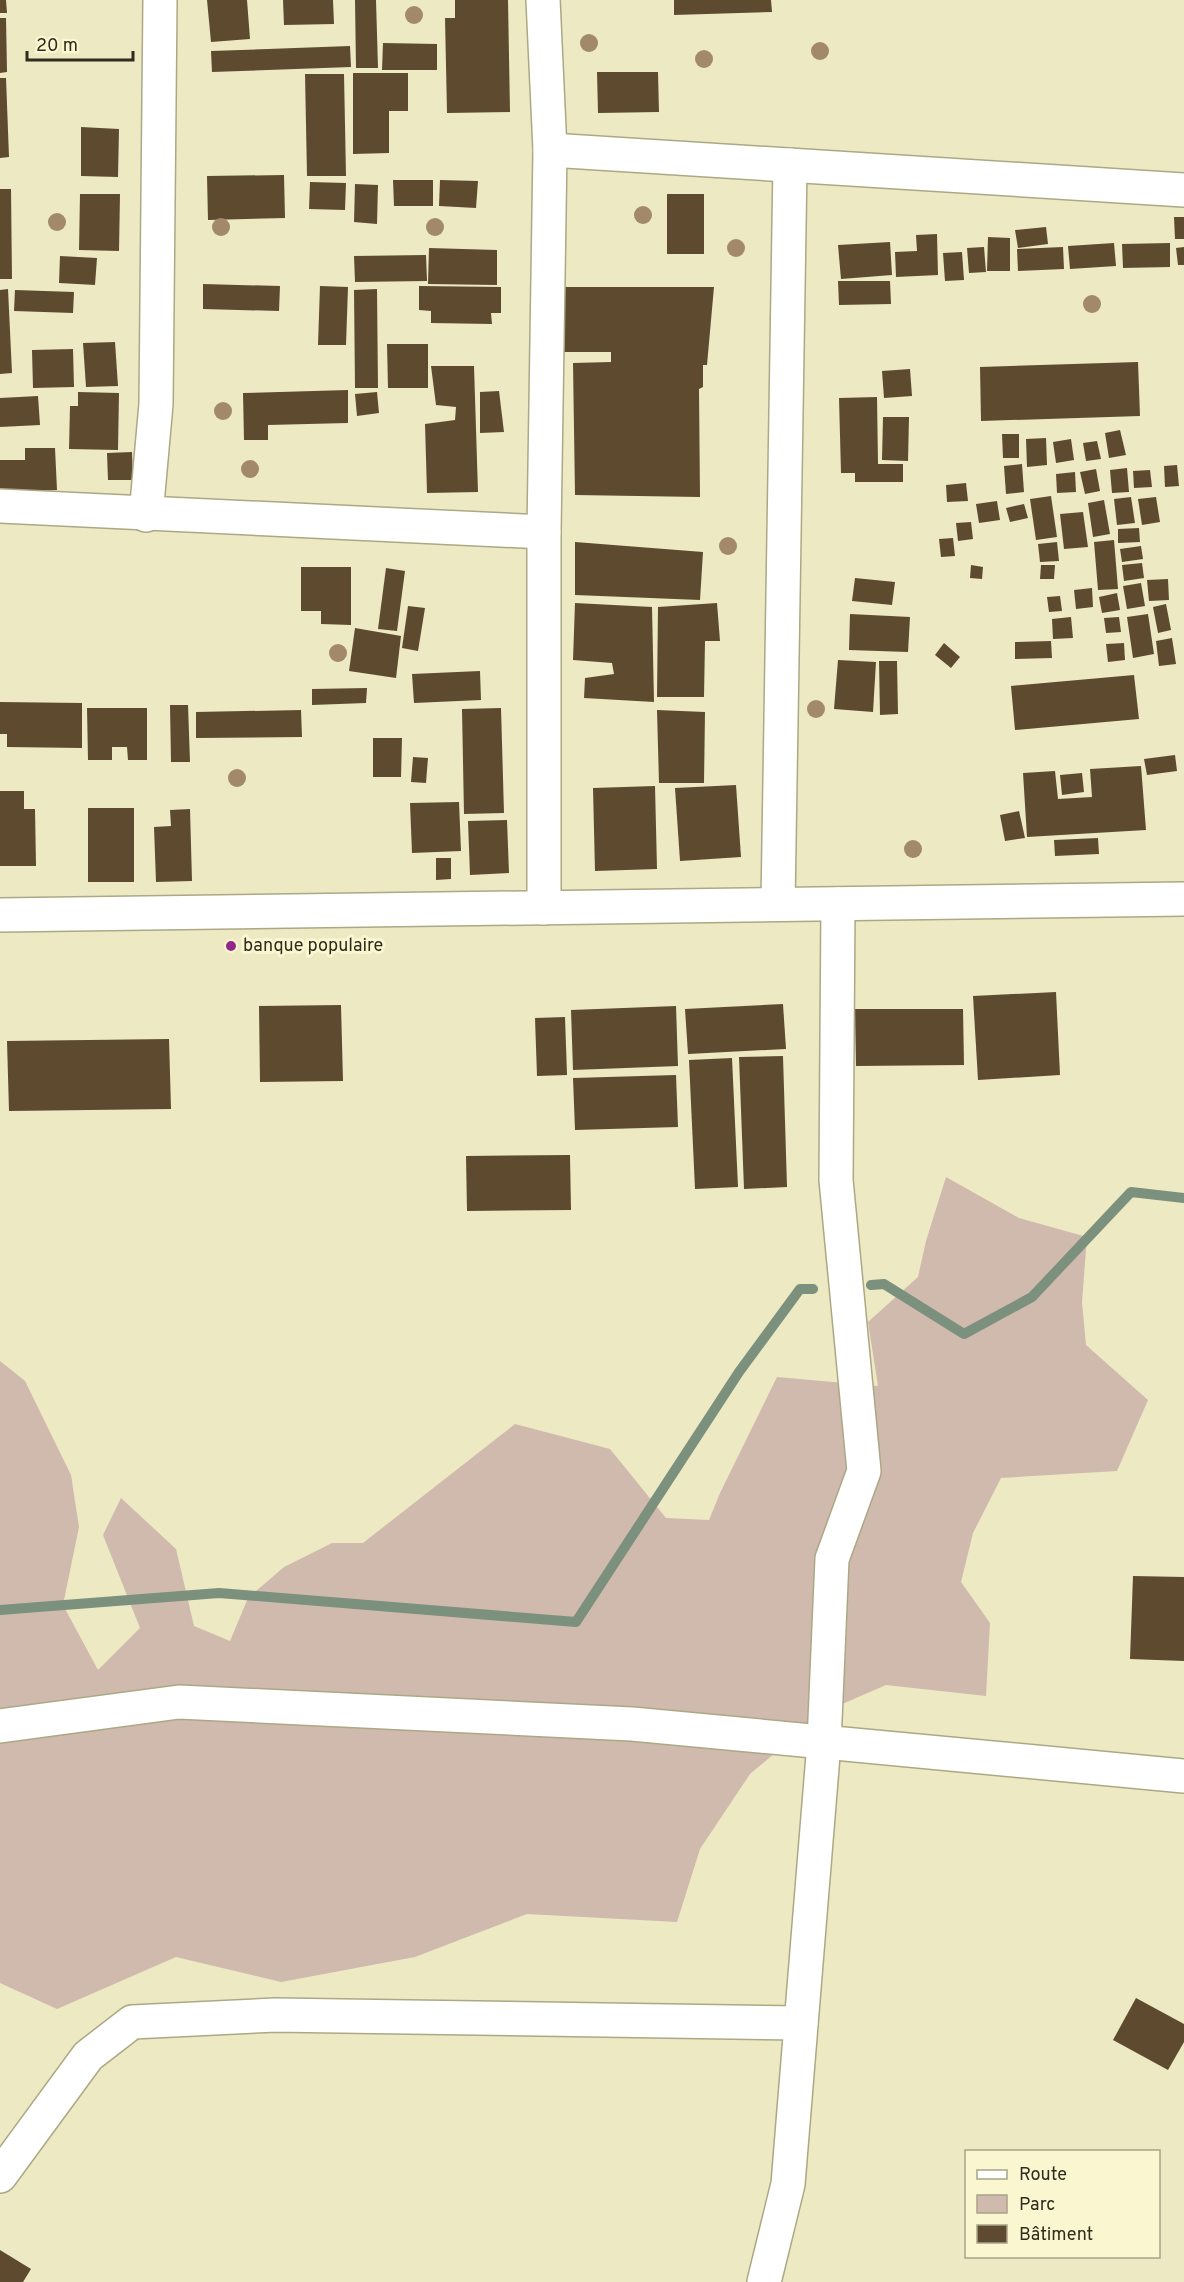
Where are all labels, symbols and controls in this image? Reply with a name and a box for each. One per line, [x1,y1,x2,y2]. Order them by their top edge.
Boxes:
scale bar [27,24,134,62]
text: 20 m [36,35,78,58]
place label: banque populaire [243,935,383,958]
marker: banque populaire [224,939,238,953]
legend [965,2150,1160,2258]
text: Route [1019,2164,1067,2187]
text: Parc [1019,2194,1055,2217]
text: Bâtiment [1019,2224,1093,2247]

